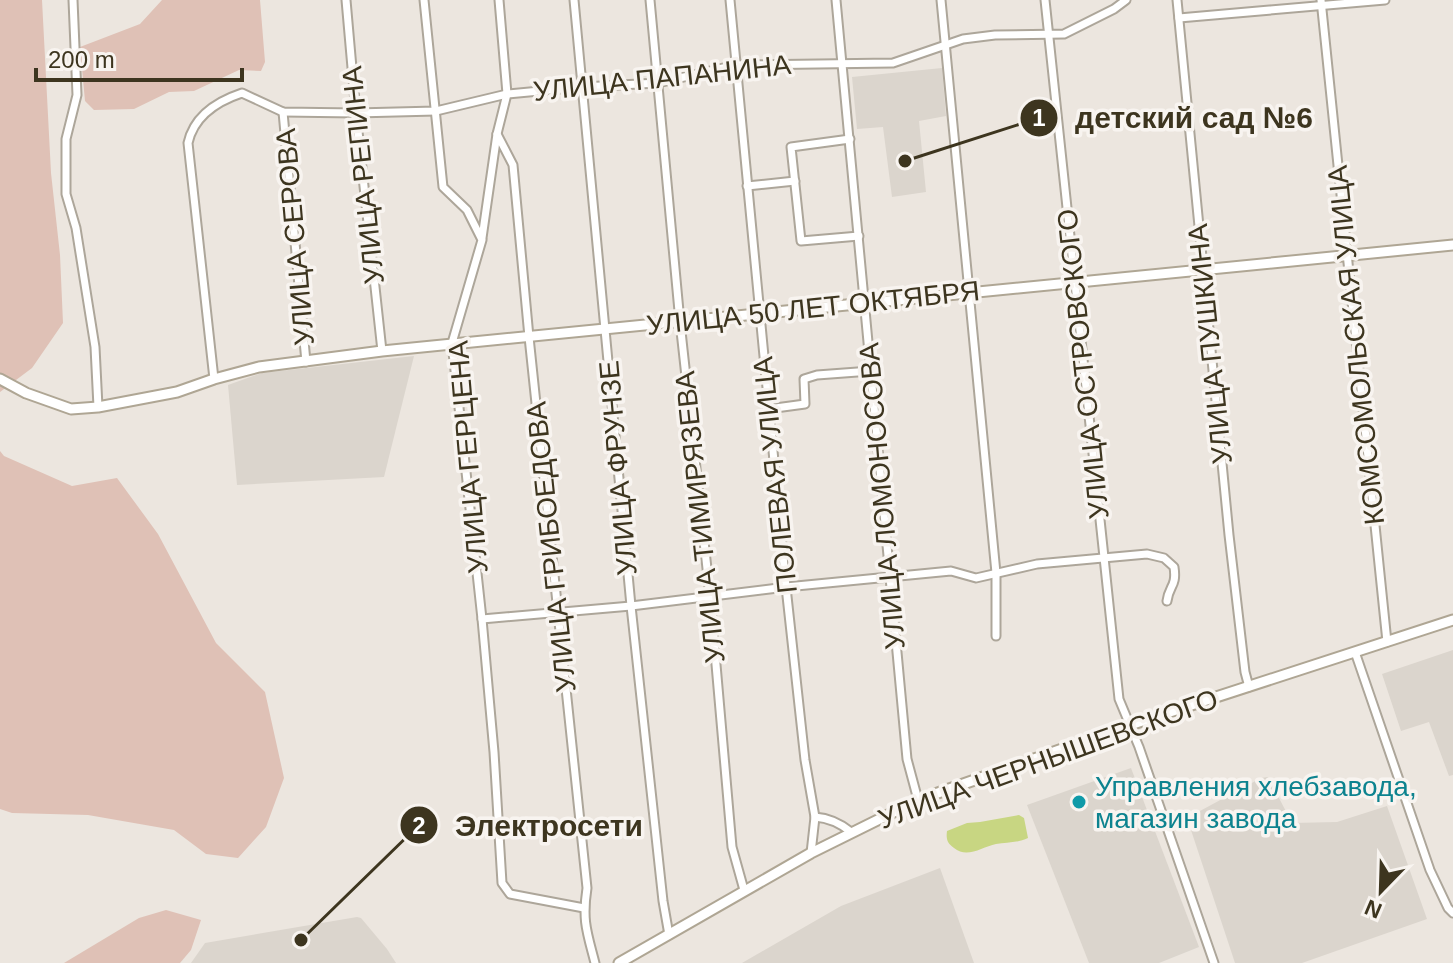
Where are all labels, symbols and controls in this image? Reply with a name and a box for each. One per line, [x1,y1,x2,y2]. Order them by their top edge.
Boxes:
scale bar [36,32,242,82]
text: 200 m [48,46,115,73]
street label: УЛИЦА ПАПАНИНА [532,49,793,107]
street label: УЛИЦА РЕПИНА [336,64,390,286]
callout: детский сад №6 [1019,91,1329,145]
text: детский сад №6 [1075,101,1313,134]
text: 1 [1032,104,1046,131]
street label: УЛИЦА СЕРОВА [270,127,320,347]
street label: КОМСОМОЛЬСКАЯ УЛИЦА [1322,163,1390,526]
street label: УЛИЦА ОСТРОВСКОГО [1051,207,1115,521]
street label: УЛИЦА ПУШКИНА [1182,222,1238,466]
street label: УЛИЦА 50 ЛЕТ ОКТЯБРЯ [645,275,981,341]
street label: УЛИЦА ГЕРЦЕНА [442,339,494,575]
street label: УЛИЦА ЛОМОНОСОВА [853,341,911,651]
street label: ПОЛЕВАЯ УЛИЦА [747,355,803,595]
street label: УЛИЦА ФРУНЗЕ [593,359,643,577]
street label: УЛИЦА ТИМИРЯЗЕВА [669,369,731,665]
street label: УЛИЦА ГРИБОЕДОВА [520,400,582,694]
street label: УЛИЦА ЧЕРНЫШЕВСКОГО [874,683,1222,835]
place label: Управления хлебзавода, магазин завода [1095,771,1417,834]
marker: Управления хлебзавода, магазин завода [1070,793,1088,811]
callout: Электросети [399,798,659,852]
text: Электросети [455,809,643,842]
text: 2 [412,812,426,839]
north arrow [1341,851,1421,931]
text: N [1361,894,1386,924]

